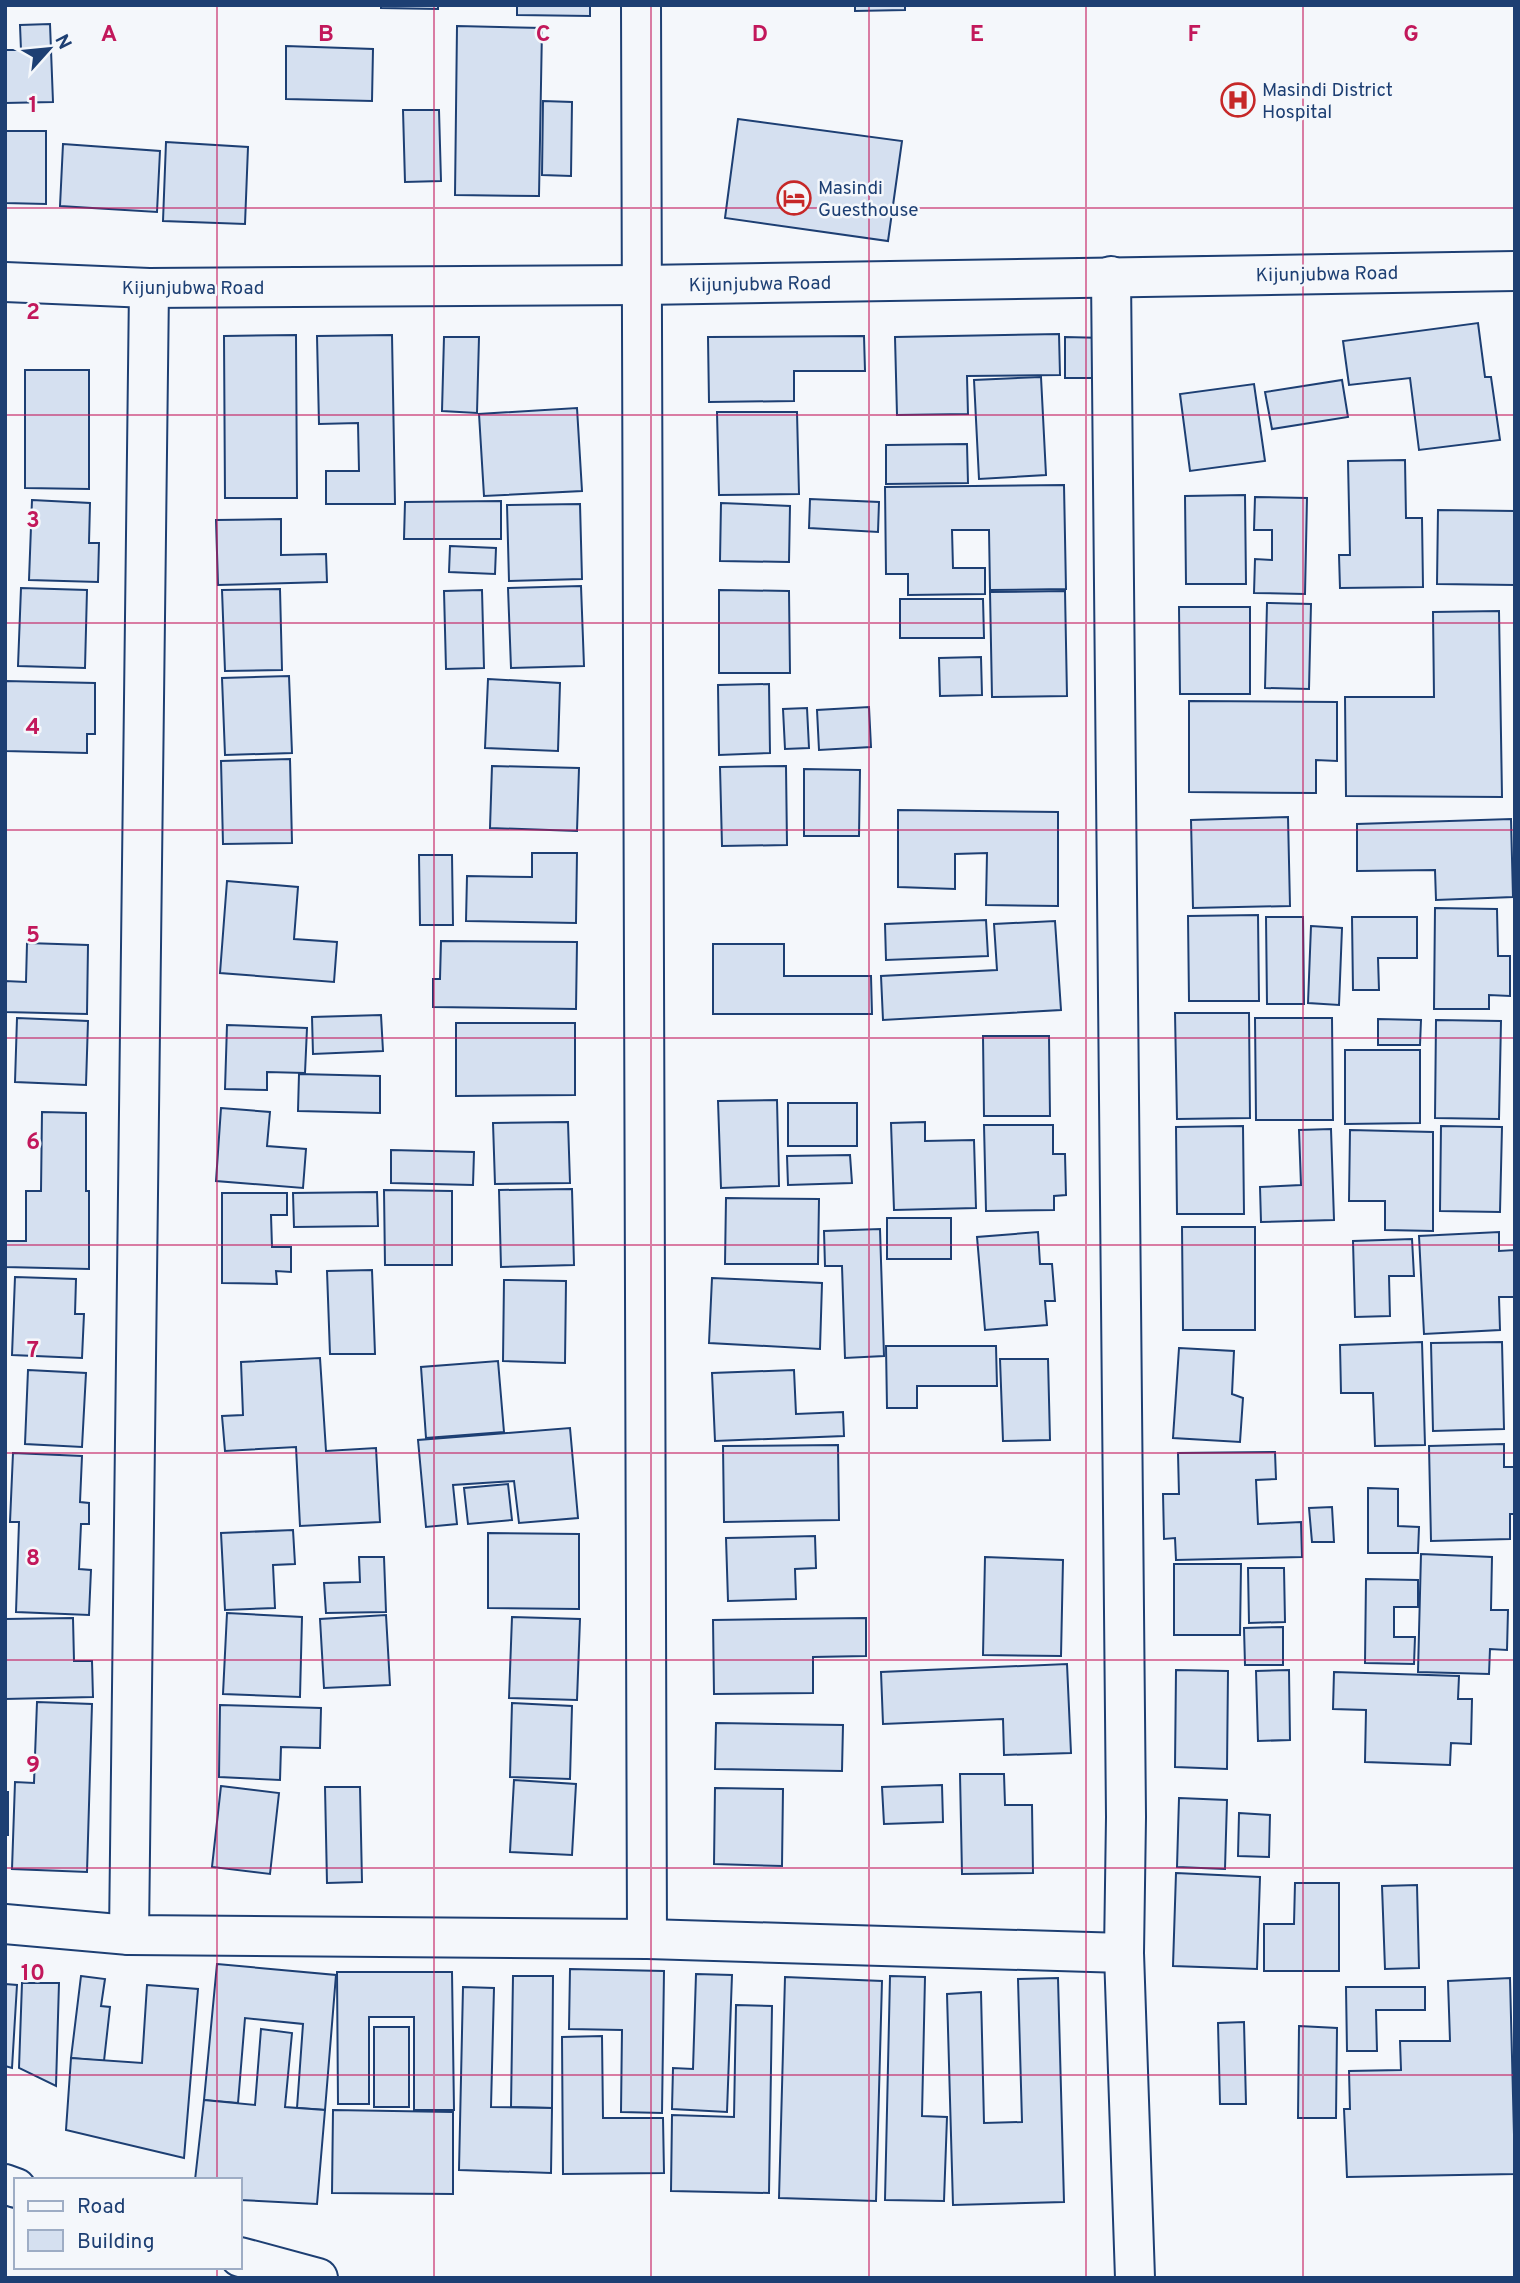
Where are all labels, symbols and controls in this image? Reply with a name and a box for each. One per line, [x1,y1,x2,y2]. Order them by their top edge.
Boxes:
north arrow [14,14,84,84]
text: A [101,21,117,50]
text: B [318,21,334,50]
text: C [536,21,550,50]
text: D [752,21,768,50]
text: E [970,21,984,50]
text: F [1187,21,1201,50]
text: G [1403,21,1419,50]
text: N [49,31,76,54]
place label: Masindi District Hospital [1262,79,1393,125]
hospital icon: Masindi District Hospital [1219,81,1257,119]
text: 1 [28,92,38,121]
place label: Masindi Guesthouse [818,177,918,223]
hotel icon: Masindi Guesthouse [775,179,813,217]
street label: Kijunjubwa Road [1255,262,1399,288]
street label: Kijunjubwa Road [688,272,832,298]
street label: Kijunjubwa Road [122,277,264,301]
text: 2 [26,299,40,328]
text: 3 [26,507,40,536]
text: 4 [26,714,40,743]
text: 5 [26,922,40,951]
text: 6 [26,1129,40,1158]
text: 7 [27,1337,39,1366]
text: 8 [26,1545,40,1574]
text: 9 [26,1752,40,1781]
text: 10 [21,1960,45,1989]
legend [14,2178,242,2269]
text: Road [77,2194,126,2221]
text: Building [77,2229,155,2256]

